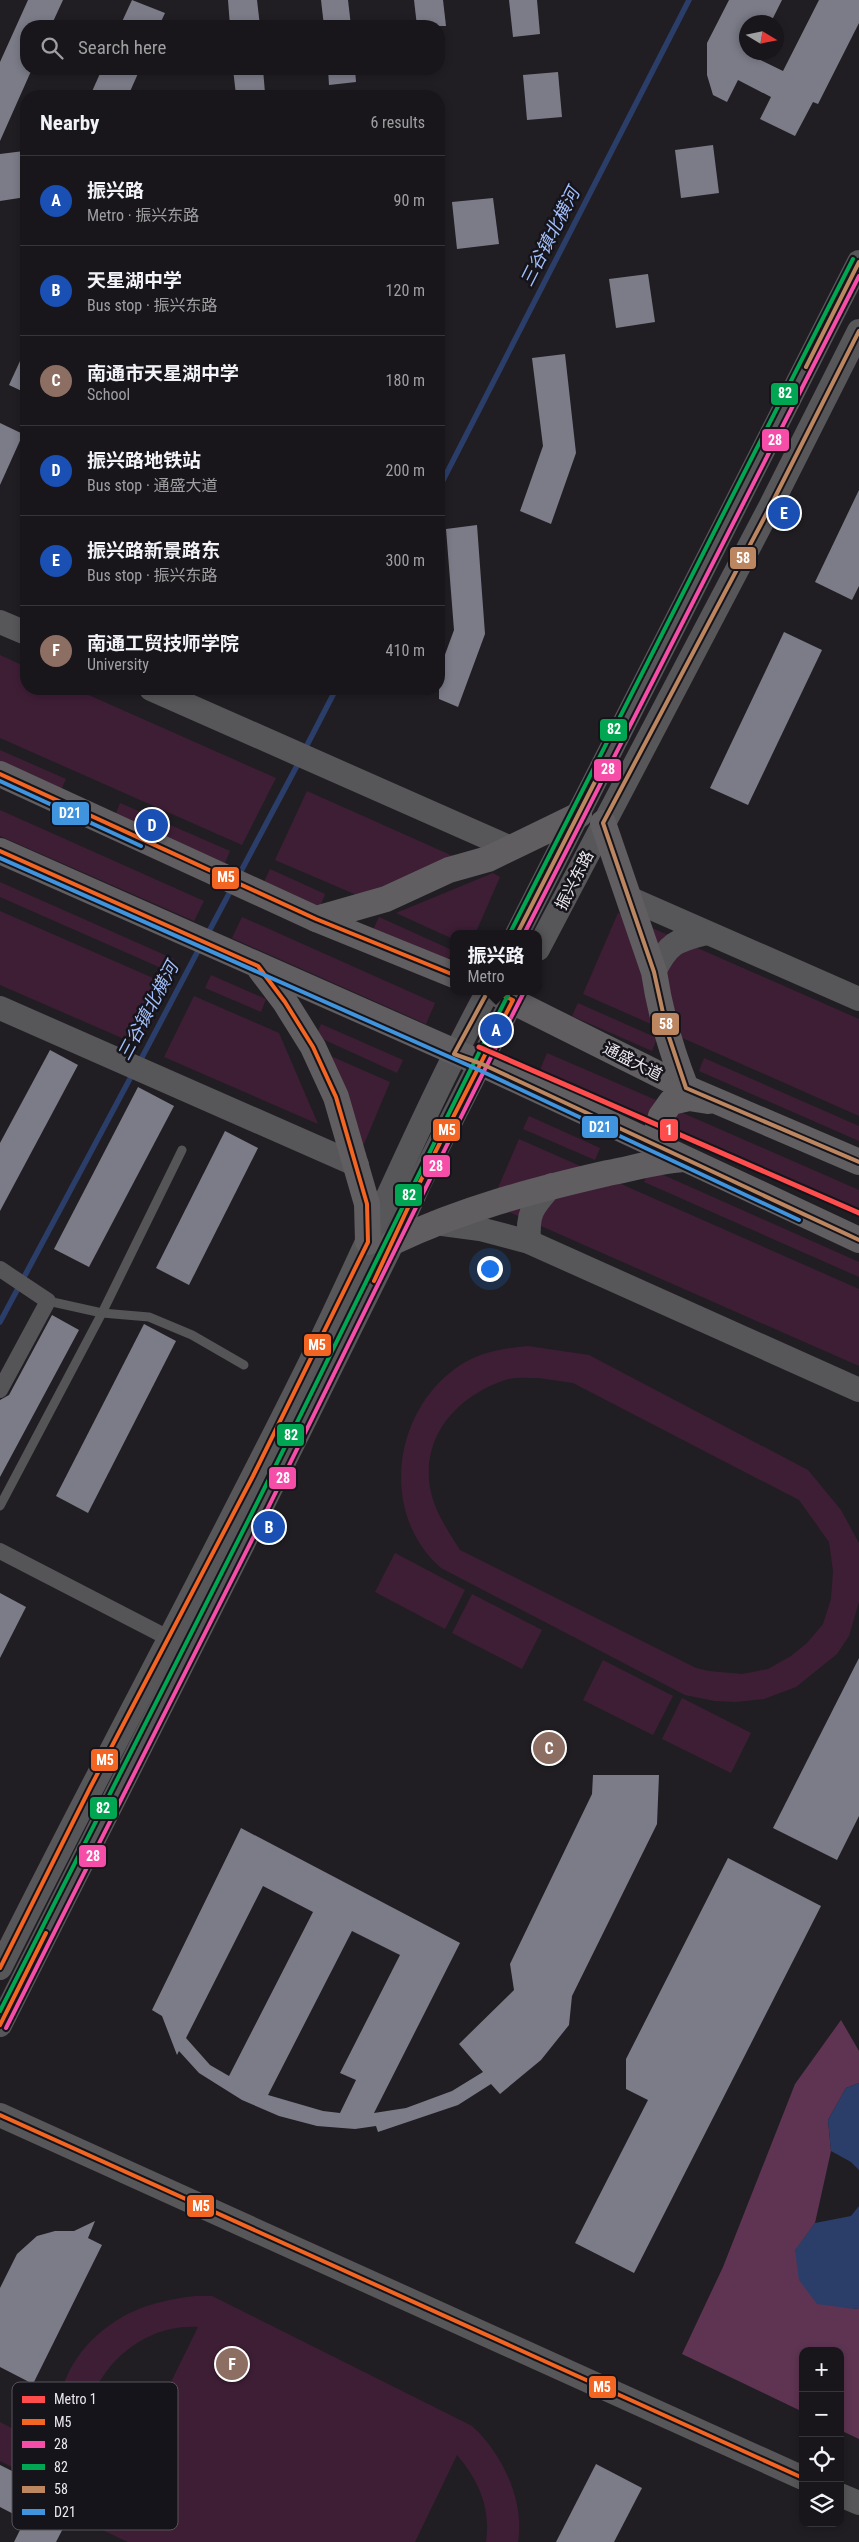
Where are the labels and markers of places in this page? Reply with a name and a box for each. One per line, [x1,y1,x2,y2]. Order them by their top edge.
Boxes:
pin: E [768,494,800,532]
pin: D [136,806,168,844]
pin: A [480,1011,512,1049]
pin: B [253,1508,285,1546]
pin: C [533,1729,565,1767]
pin: F [216,2345,248,2383]

